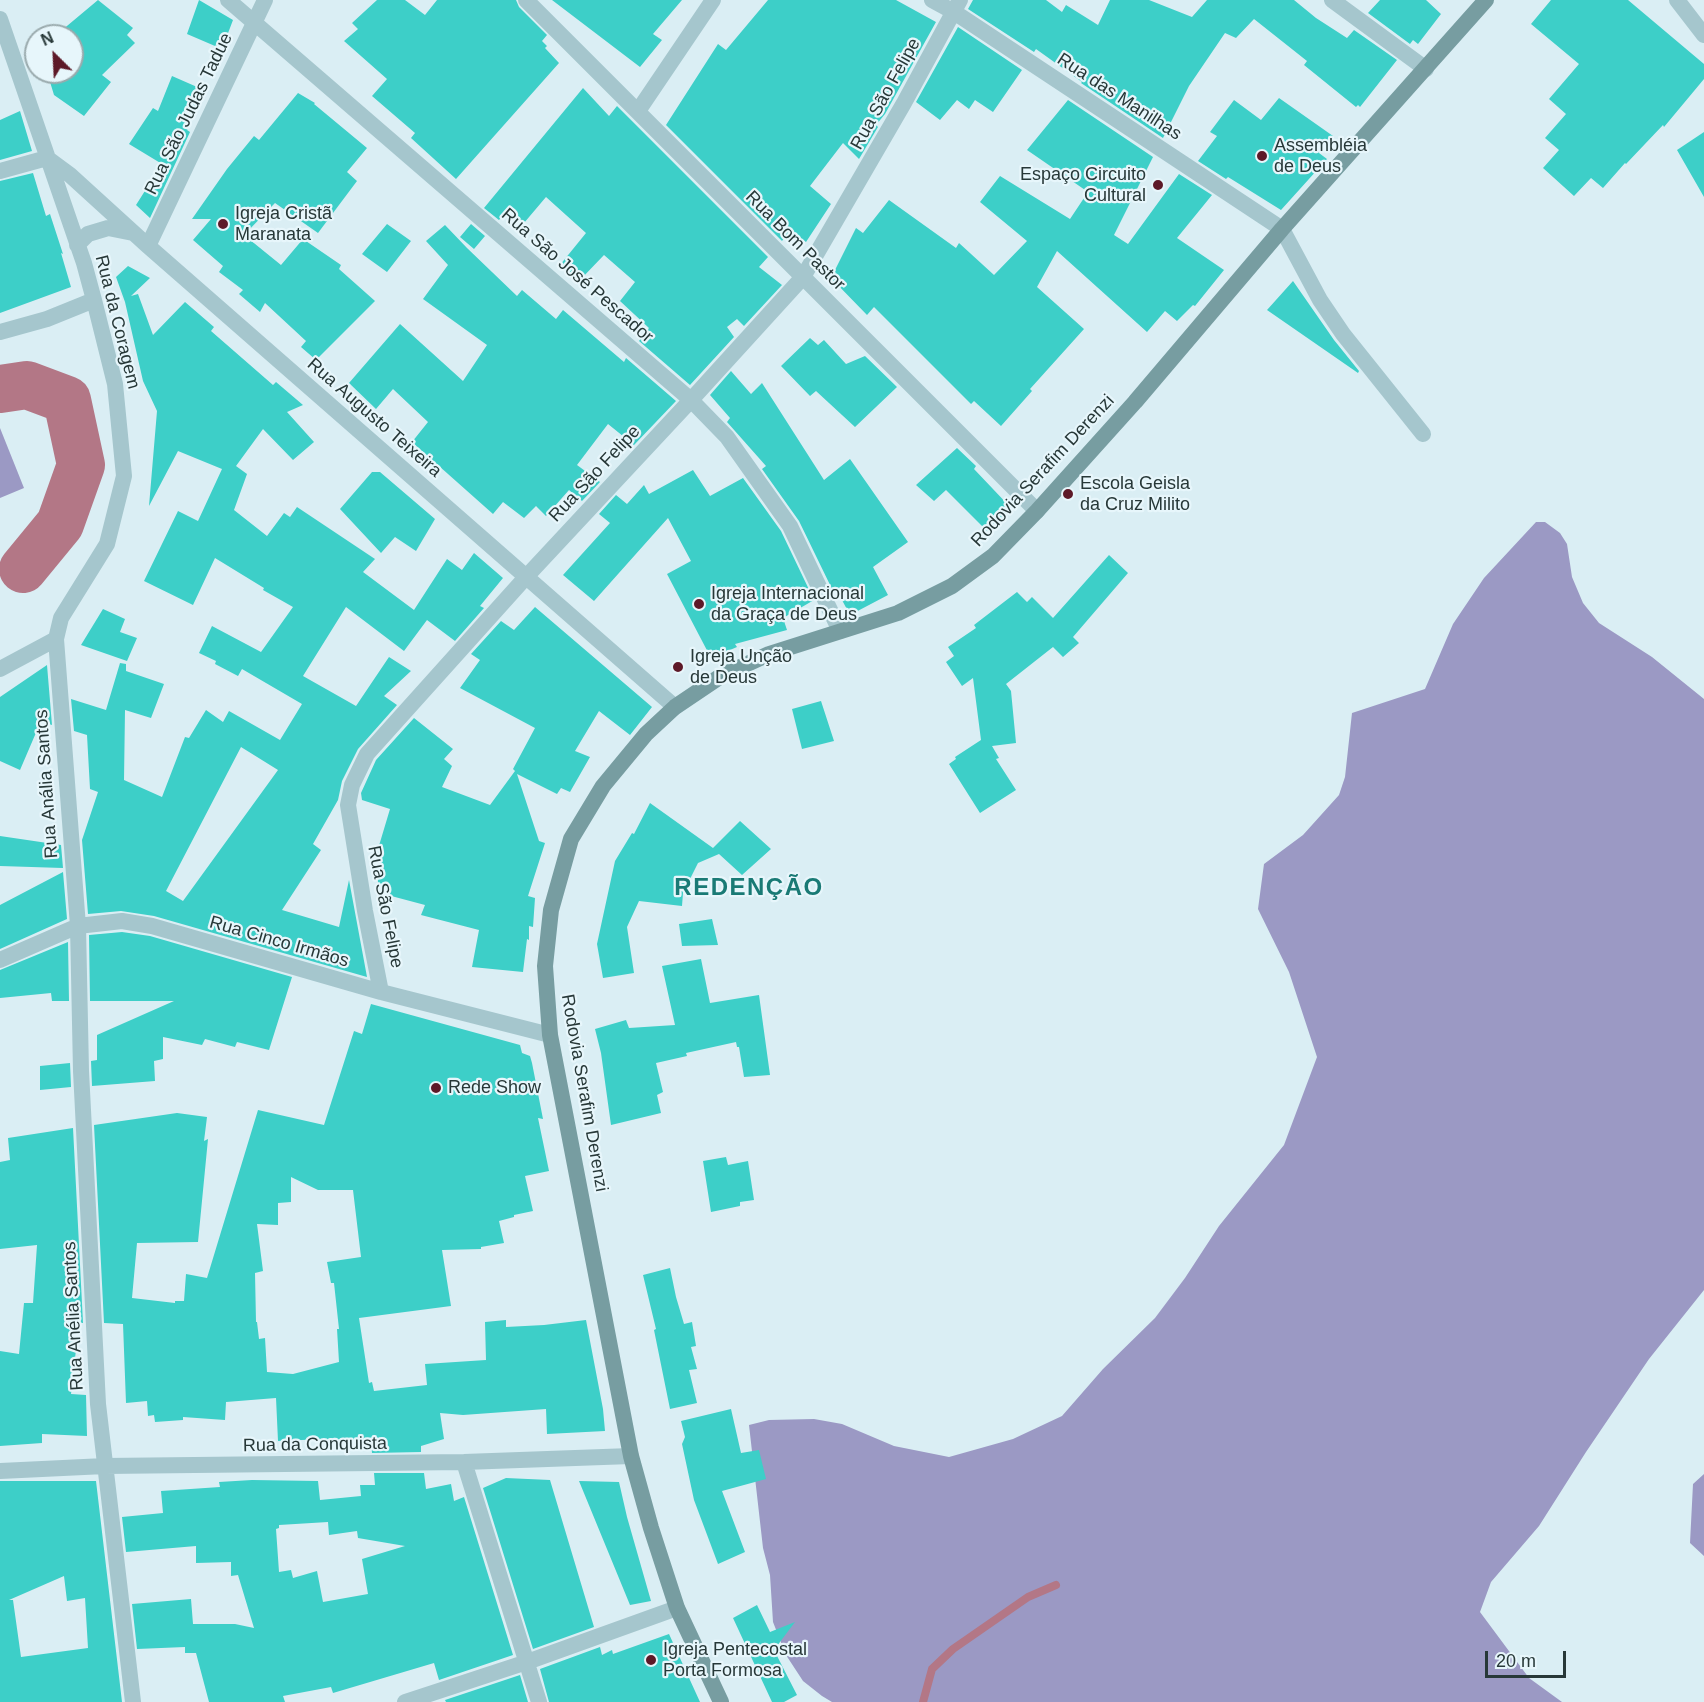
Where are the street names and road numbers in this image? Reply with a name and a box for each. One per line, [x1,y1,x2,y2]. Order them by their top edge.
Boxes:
street label: Rua São Judas Tadue [140,30,238,198]
street label: Rua São Felipe [846,35,926,153]
street label: Rua das Manilhas [1053,49,1185,145]
street label: Rua Bom Pastor [741,187,849,295]
street label: Rua São José Pescador [497,204,657,348]
street label: Rua da Coragem [90,253,144,391]
street label: Rua Augusto Teixeira [302,354,446,482]
street label: Rodovia Serafim Derenzi [967,390,1119,552]
street label: Rua São Felipe [545,421,645,527]
street label: Rua Anália Santos [31,709,63,859]
street label: Rua São Felipe [363,844,407,970]
street label: Rua Cinco Irmãos [207,912,351,972]
street label: Rodovia Serafim Derenzi [556,993,612,1193]
street label: Rua Anélia Santos [59,1241,89,1391]
street label: Rua da Conquista [243,1433,387,1457]

